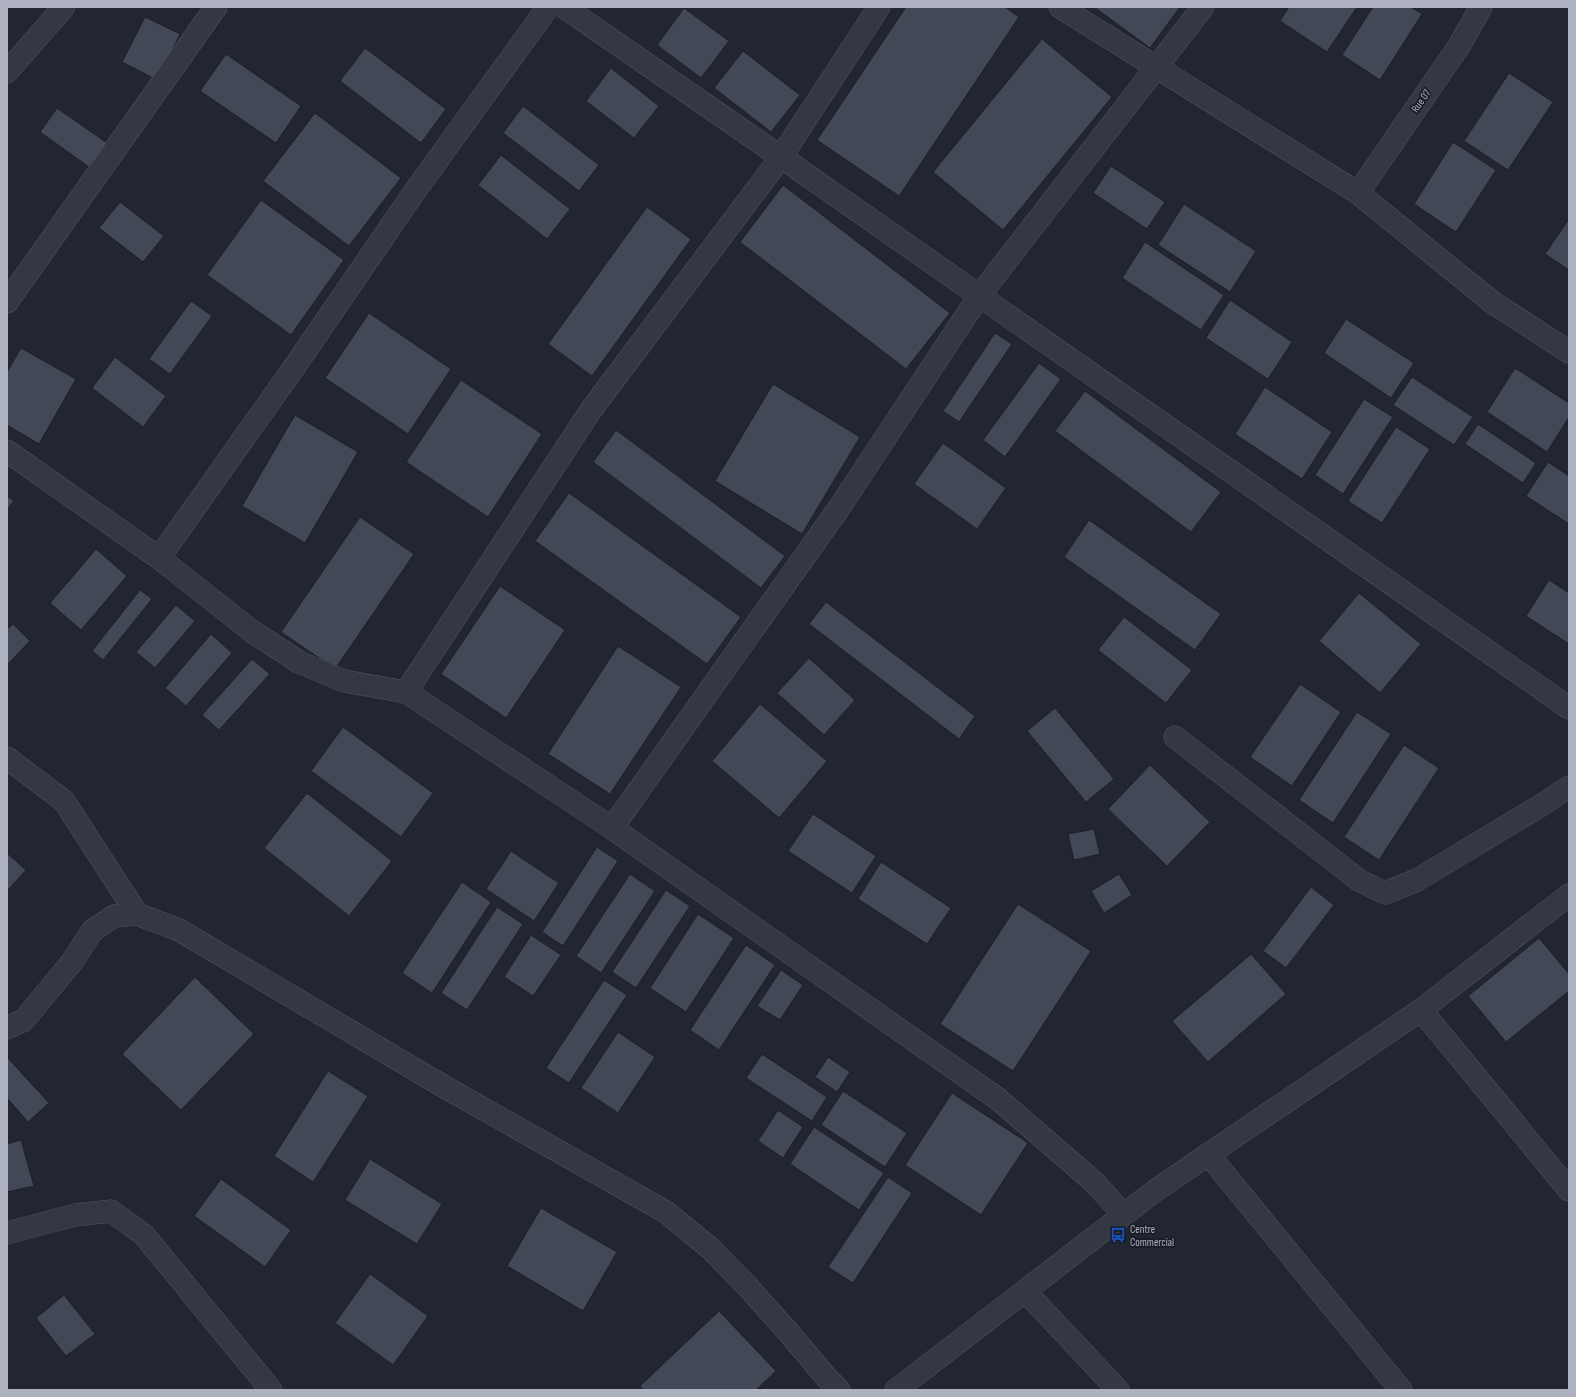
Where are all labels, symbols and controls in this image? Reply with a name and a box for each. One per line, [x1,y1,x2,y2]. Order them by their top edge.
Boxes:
street label: Rue 07 [1408,86,1434,115]
place label: Centre Commercial [1130,1223,1174,1249]
bus stop icon: Centre Commercial [1109,1226,1127,1244]

